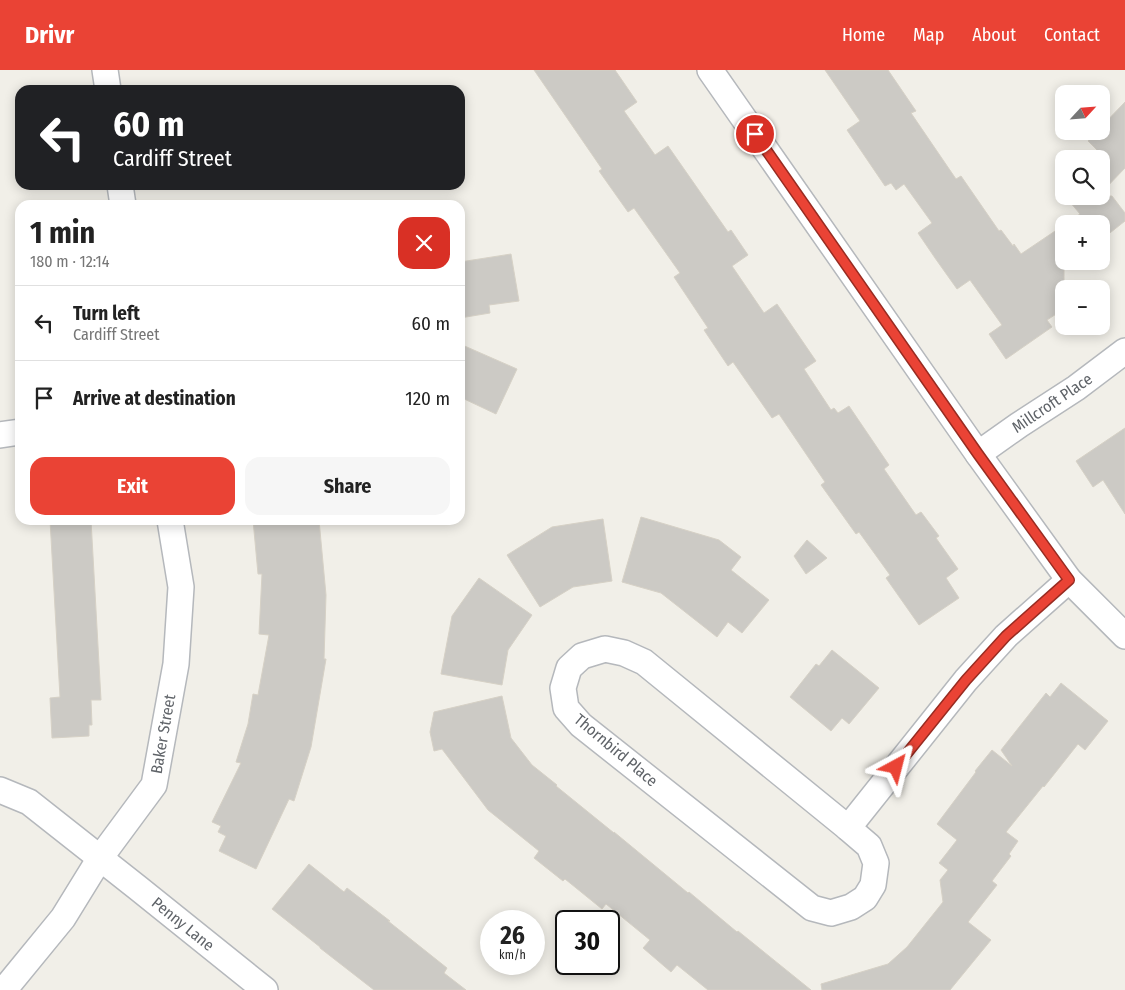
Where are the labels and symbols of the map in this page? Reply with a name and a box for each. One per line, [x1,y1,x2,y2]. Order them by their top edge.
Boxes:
north arrow [1055,85,1110,140]
pin [734,113,776,155]
street label: Millcroft Place [1008,369,1096,437]
street label: Baker Street [147,692,179,775]
street label: Thornbird Place [570,710,662,790]
position arrow [869,740,921,792]
street label: Penny Lane [148,893,218,955]
speed limit sign: 30 [555,910,620,975]

